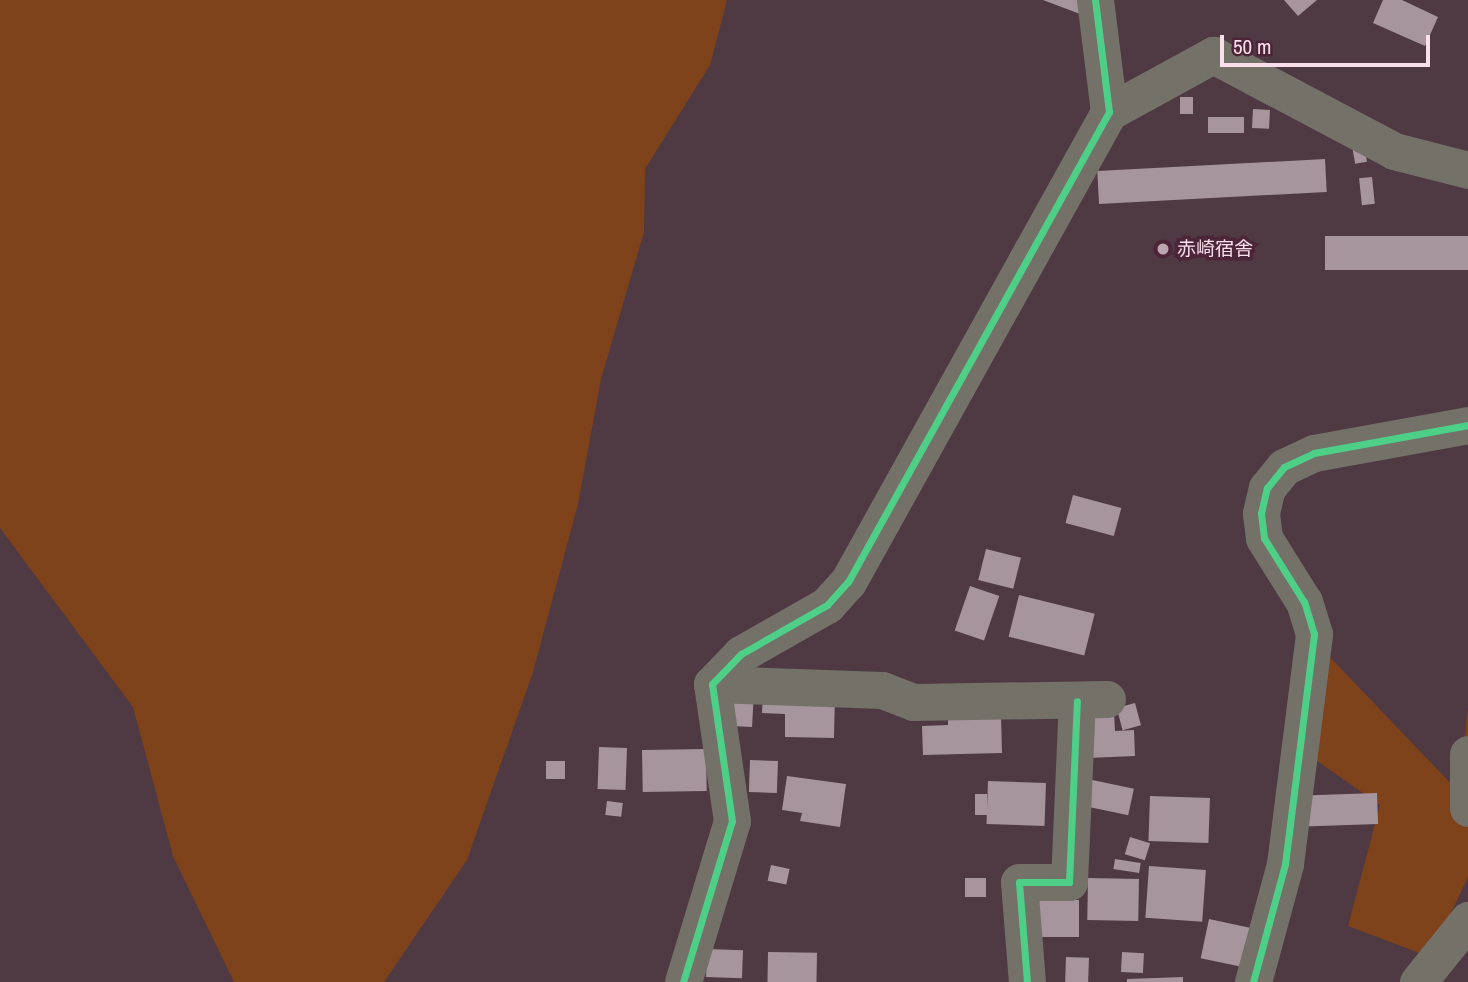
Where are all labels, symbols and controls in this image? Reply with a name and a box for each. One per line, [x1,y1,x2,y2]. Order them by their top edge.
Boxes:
scale bar [1223,21,1433,65]
text: 50 m [1233,32,1271,61]
place label: 赤崎宿舎 [1177,238,1253,260]
marker: 赤崎宿舎 [1155,241,1171,257]

